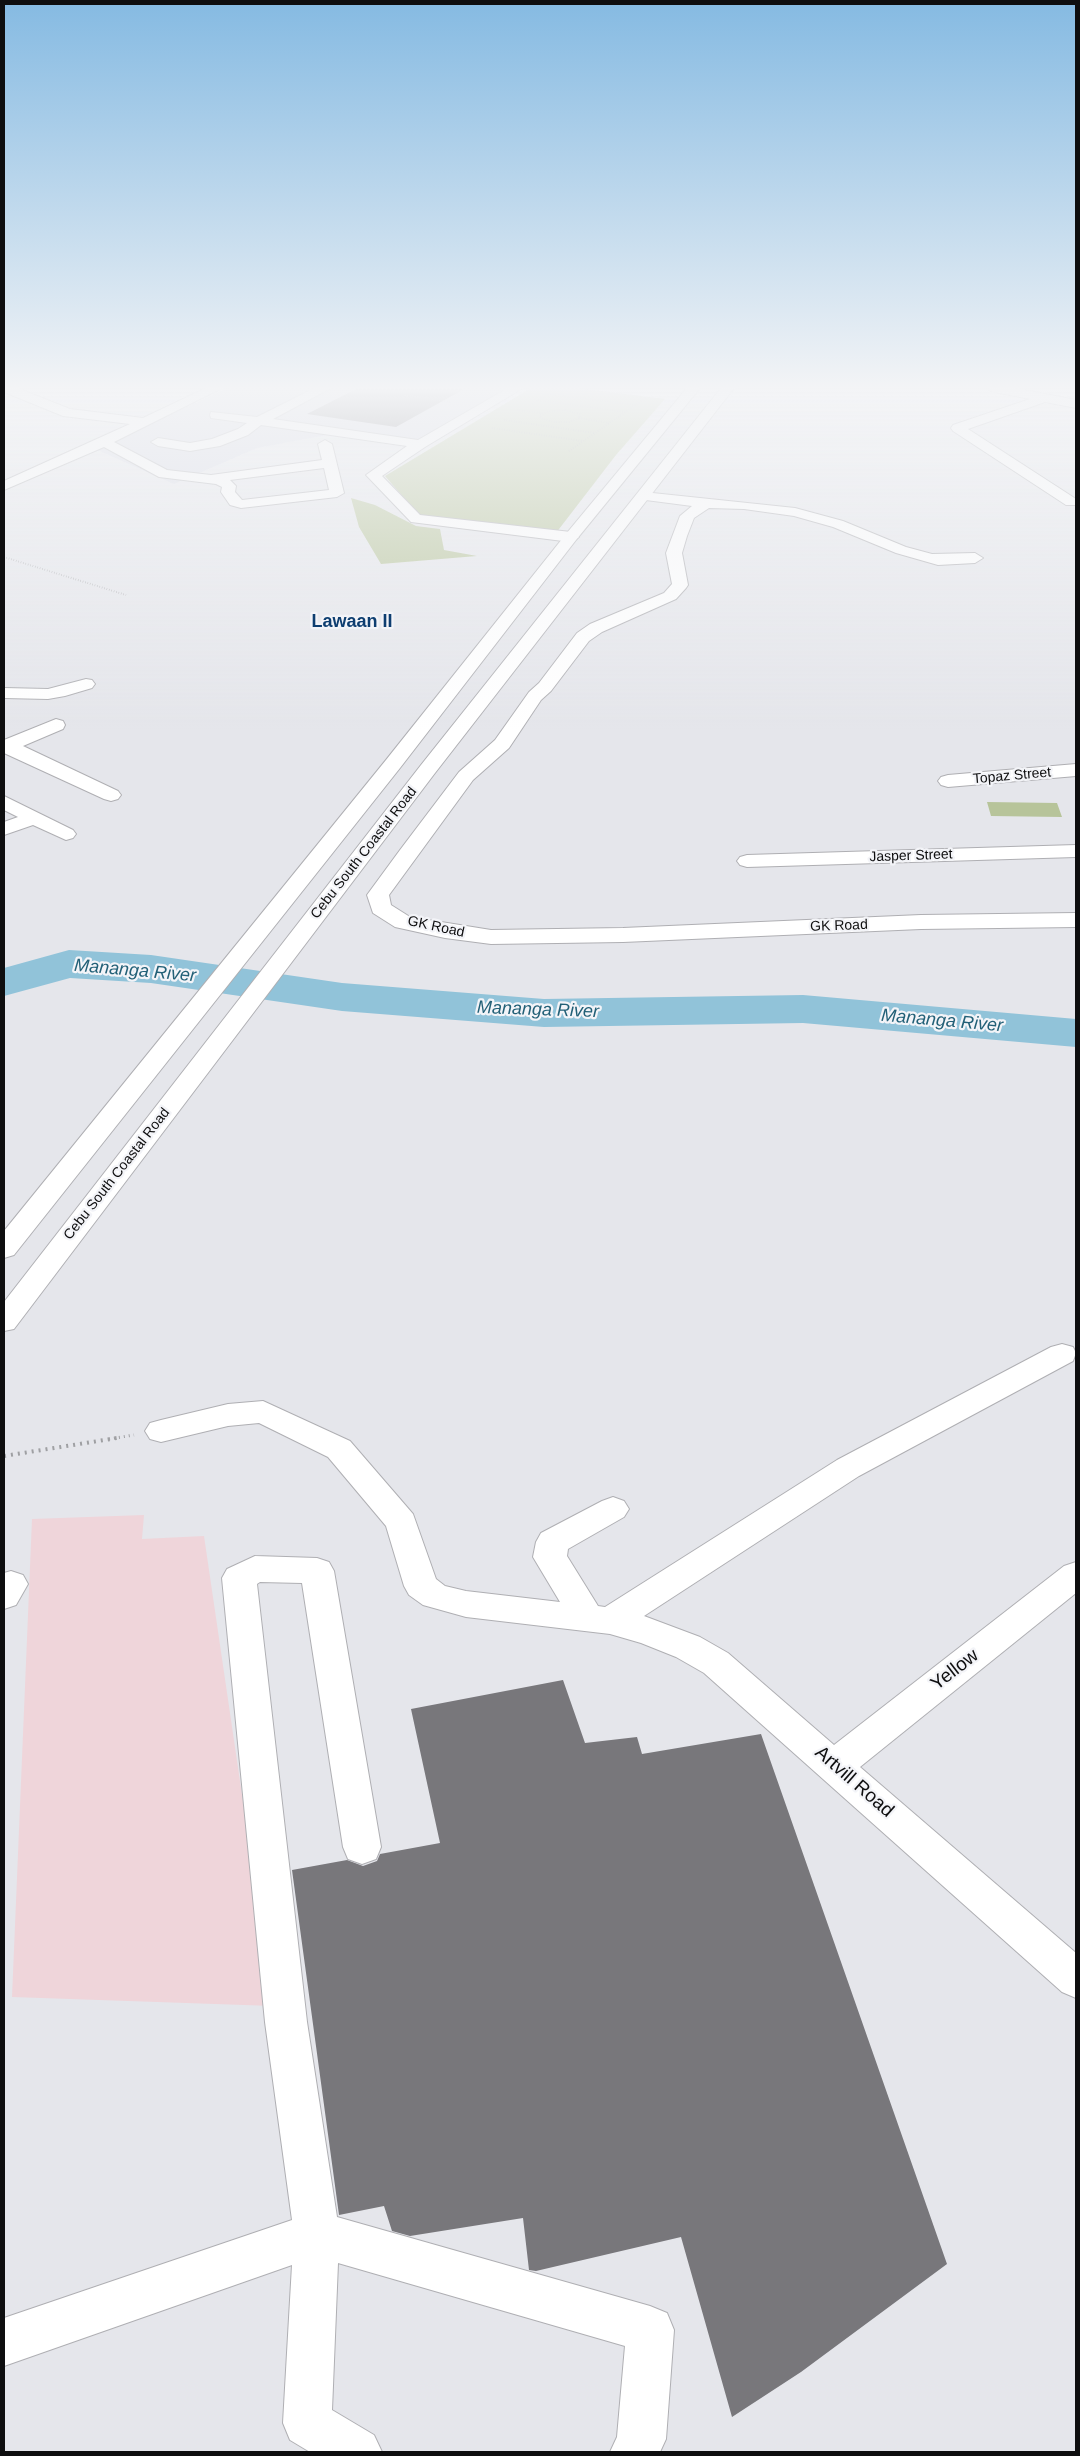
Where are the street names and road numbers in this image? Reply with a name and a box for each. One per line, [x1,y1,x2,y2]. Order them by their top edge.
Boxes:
street label: Topaz Street [972,764,1052,788]
street label: Cebu South Coastal Road [307,784,421,922]
street label: Jasper Street [869,846,953,866]
street label: GK Road [406,913,466,941]
street label: GK Road [810,917,868,935]
street label: Cebu South Coastal Road [60,1105,174,1243]
street label: Yellow [927,1644,983,1696]
street label: Artvill Road [810,1742,898,1822]

